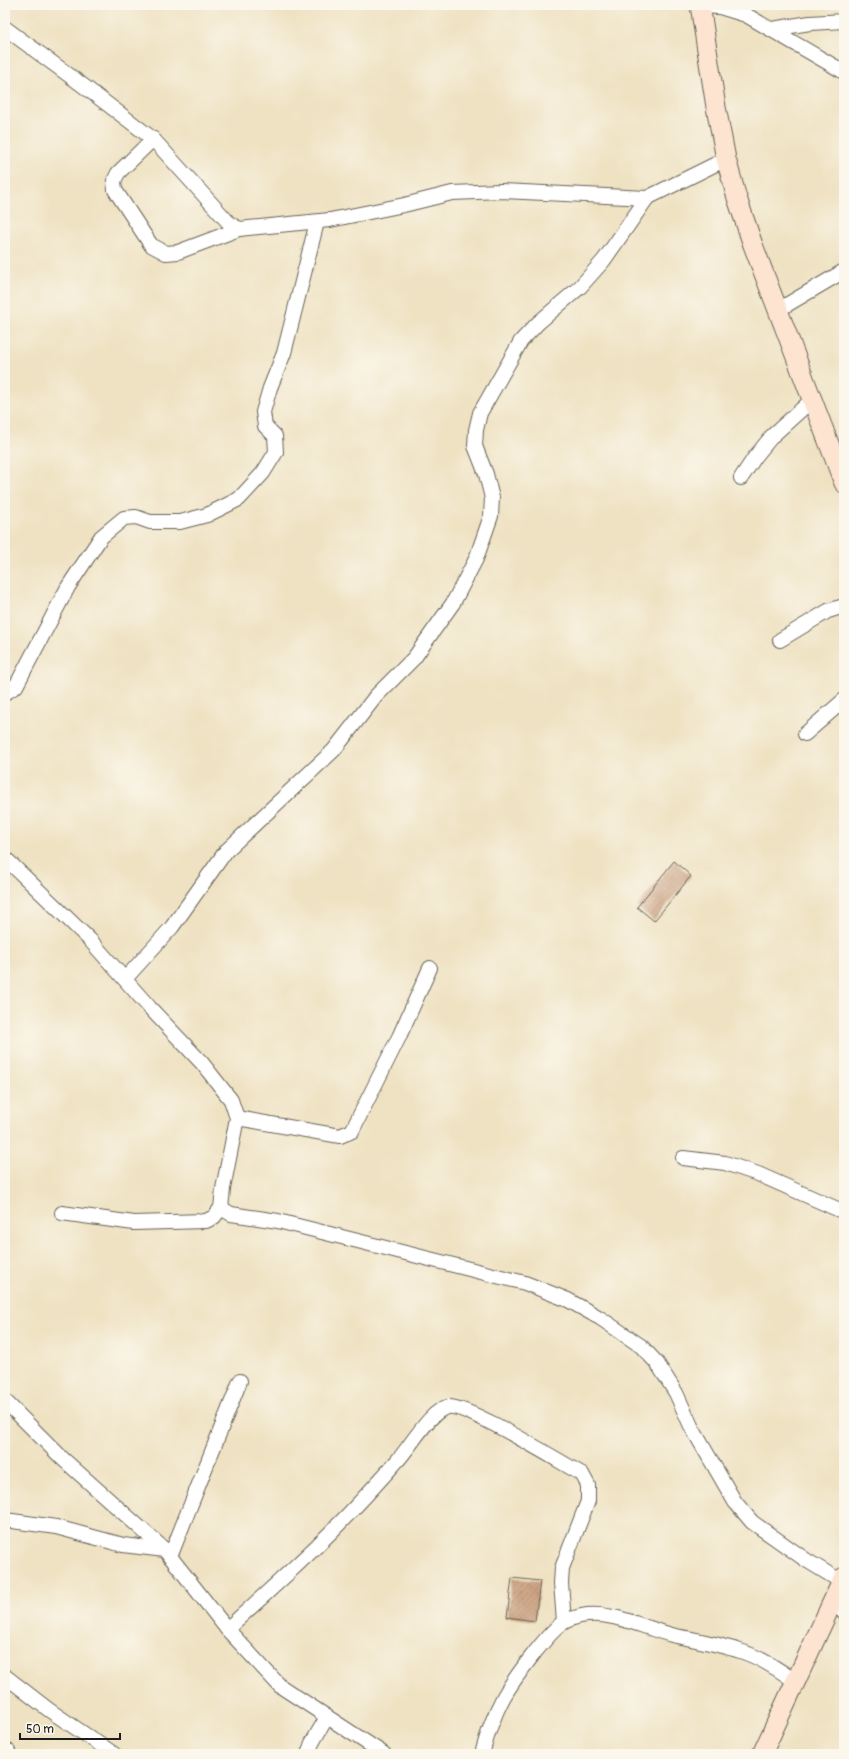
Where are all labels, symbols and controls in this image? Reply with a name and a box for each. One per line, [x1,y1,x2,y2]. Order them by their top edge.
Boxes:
scale bar [20,1715,120,1741]
text: 50 m [26,1722,54,1737]

